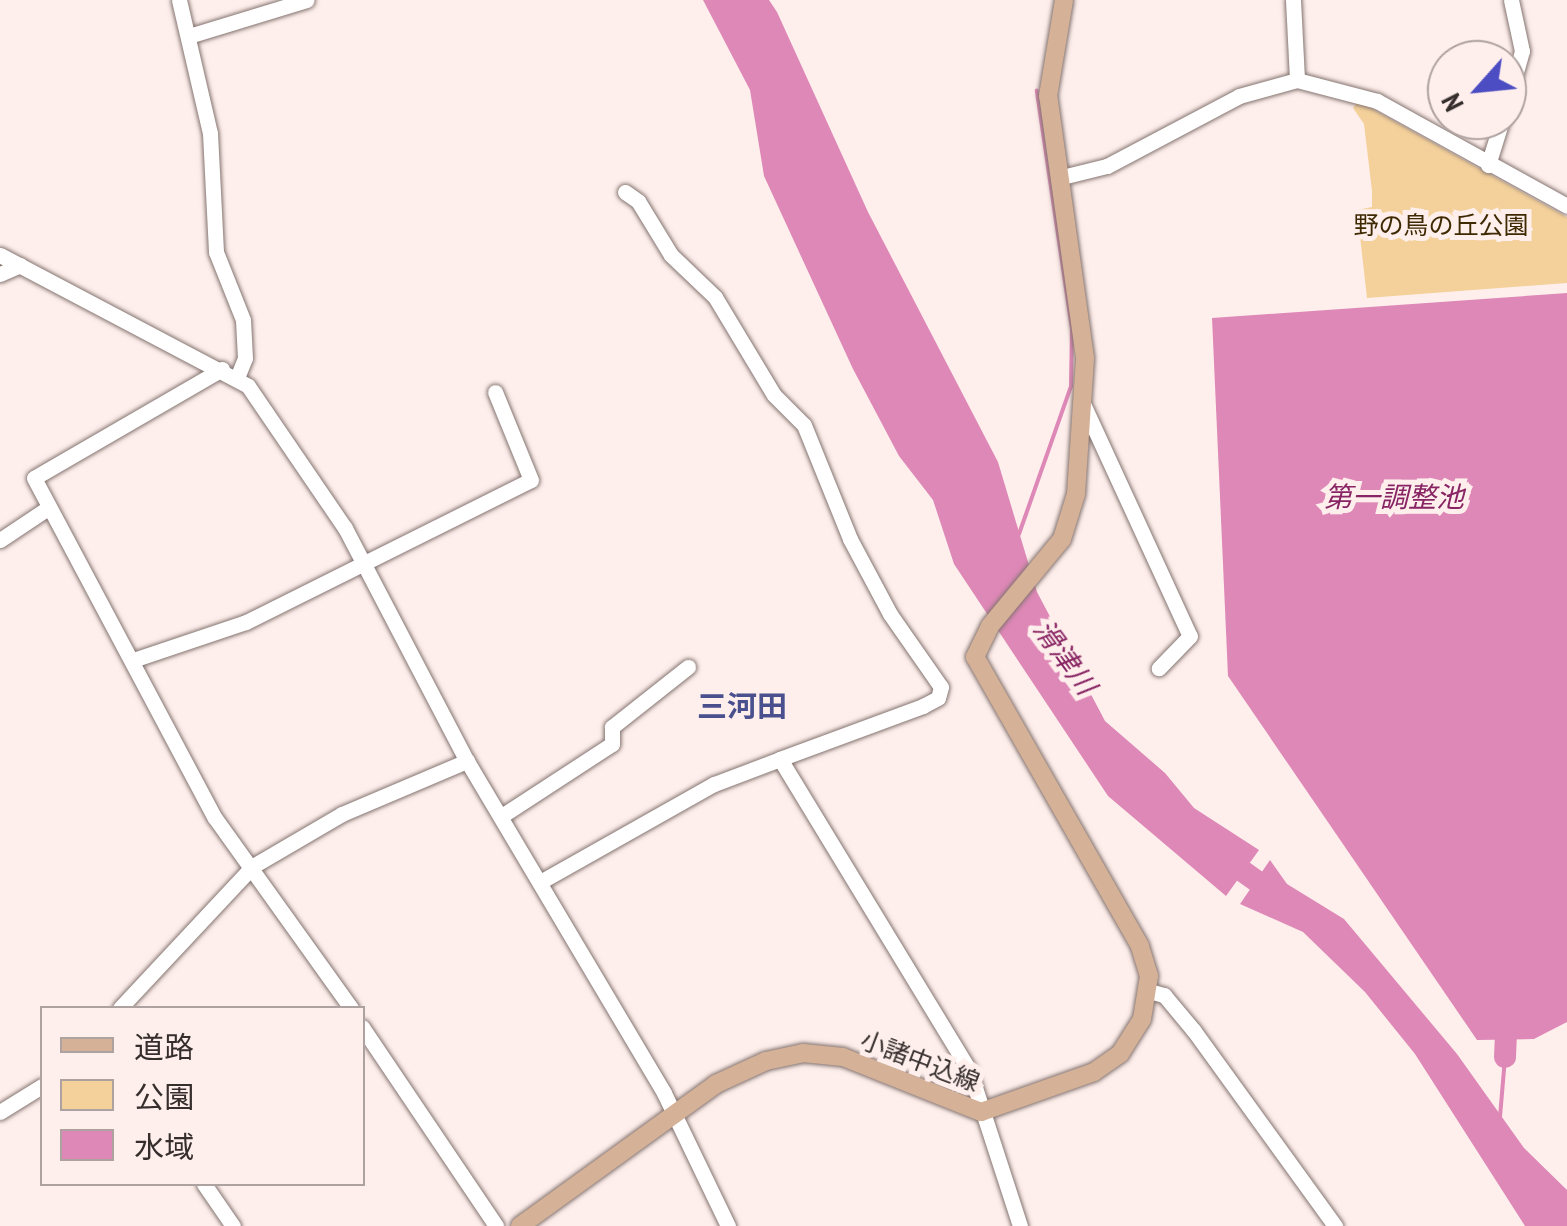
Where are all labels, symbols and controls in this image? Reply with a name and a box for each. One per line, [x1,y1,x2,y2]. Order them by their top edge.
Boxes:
north arrow [1427,40,1527,140]
text: N [1432,88,1472,118]
park label: 野の鳥の丘公園 [1354,210,1528,240]
water label: 第一調整池 [1324,480,1464,514]
water label: 滑津川 [1027,613,1103,701]
district label: 三河田 [697,688,787,724]
legend [40,1006,365,1186]
street label: 小諸中込線 [856,1025,984,1097]
text: 道路 [134,1027,194,1066]
text: 公園 [134,1077,194,1116]
text: 水域 [134,1127,194,1166]

